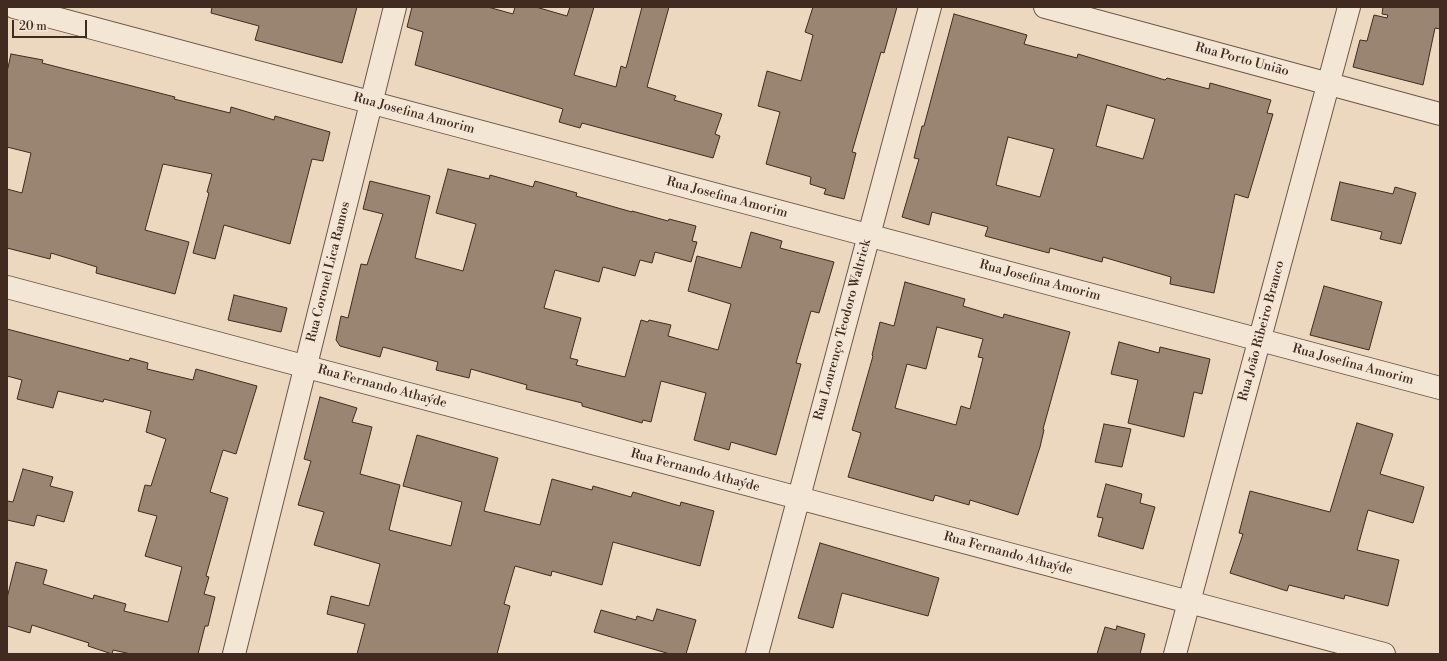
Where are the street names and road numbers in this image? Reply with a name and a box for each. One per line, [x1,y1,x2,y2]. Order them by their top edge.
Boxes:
street label: Rua Porto União [1193,40,1291,80]
street label: Rua Josefina Amorim [352,90,476,138]
street label: Rua Josefina Amorim [665,174,789,222]
street label: Rua Coronel Lica Ramos [304,200,354,344]
street label: Rua Lourenço Teodoro Waltrick [811,238,875,422]
street label: Rua Josefina Amorim [978,257,1102,305]
street label: Rua João Ribeiro Branco [1236,259,1288,403]
street label: Rua Josefina Amorim [1291,341,1415,389]
street label: Rua Fernando Athaýde [316,362,448,412]
street label: Rua Fernando Athaýde [629,446,761,496]
street label: Rua Fernando Athaýde [942,529,1074,579]

